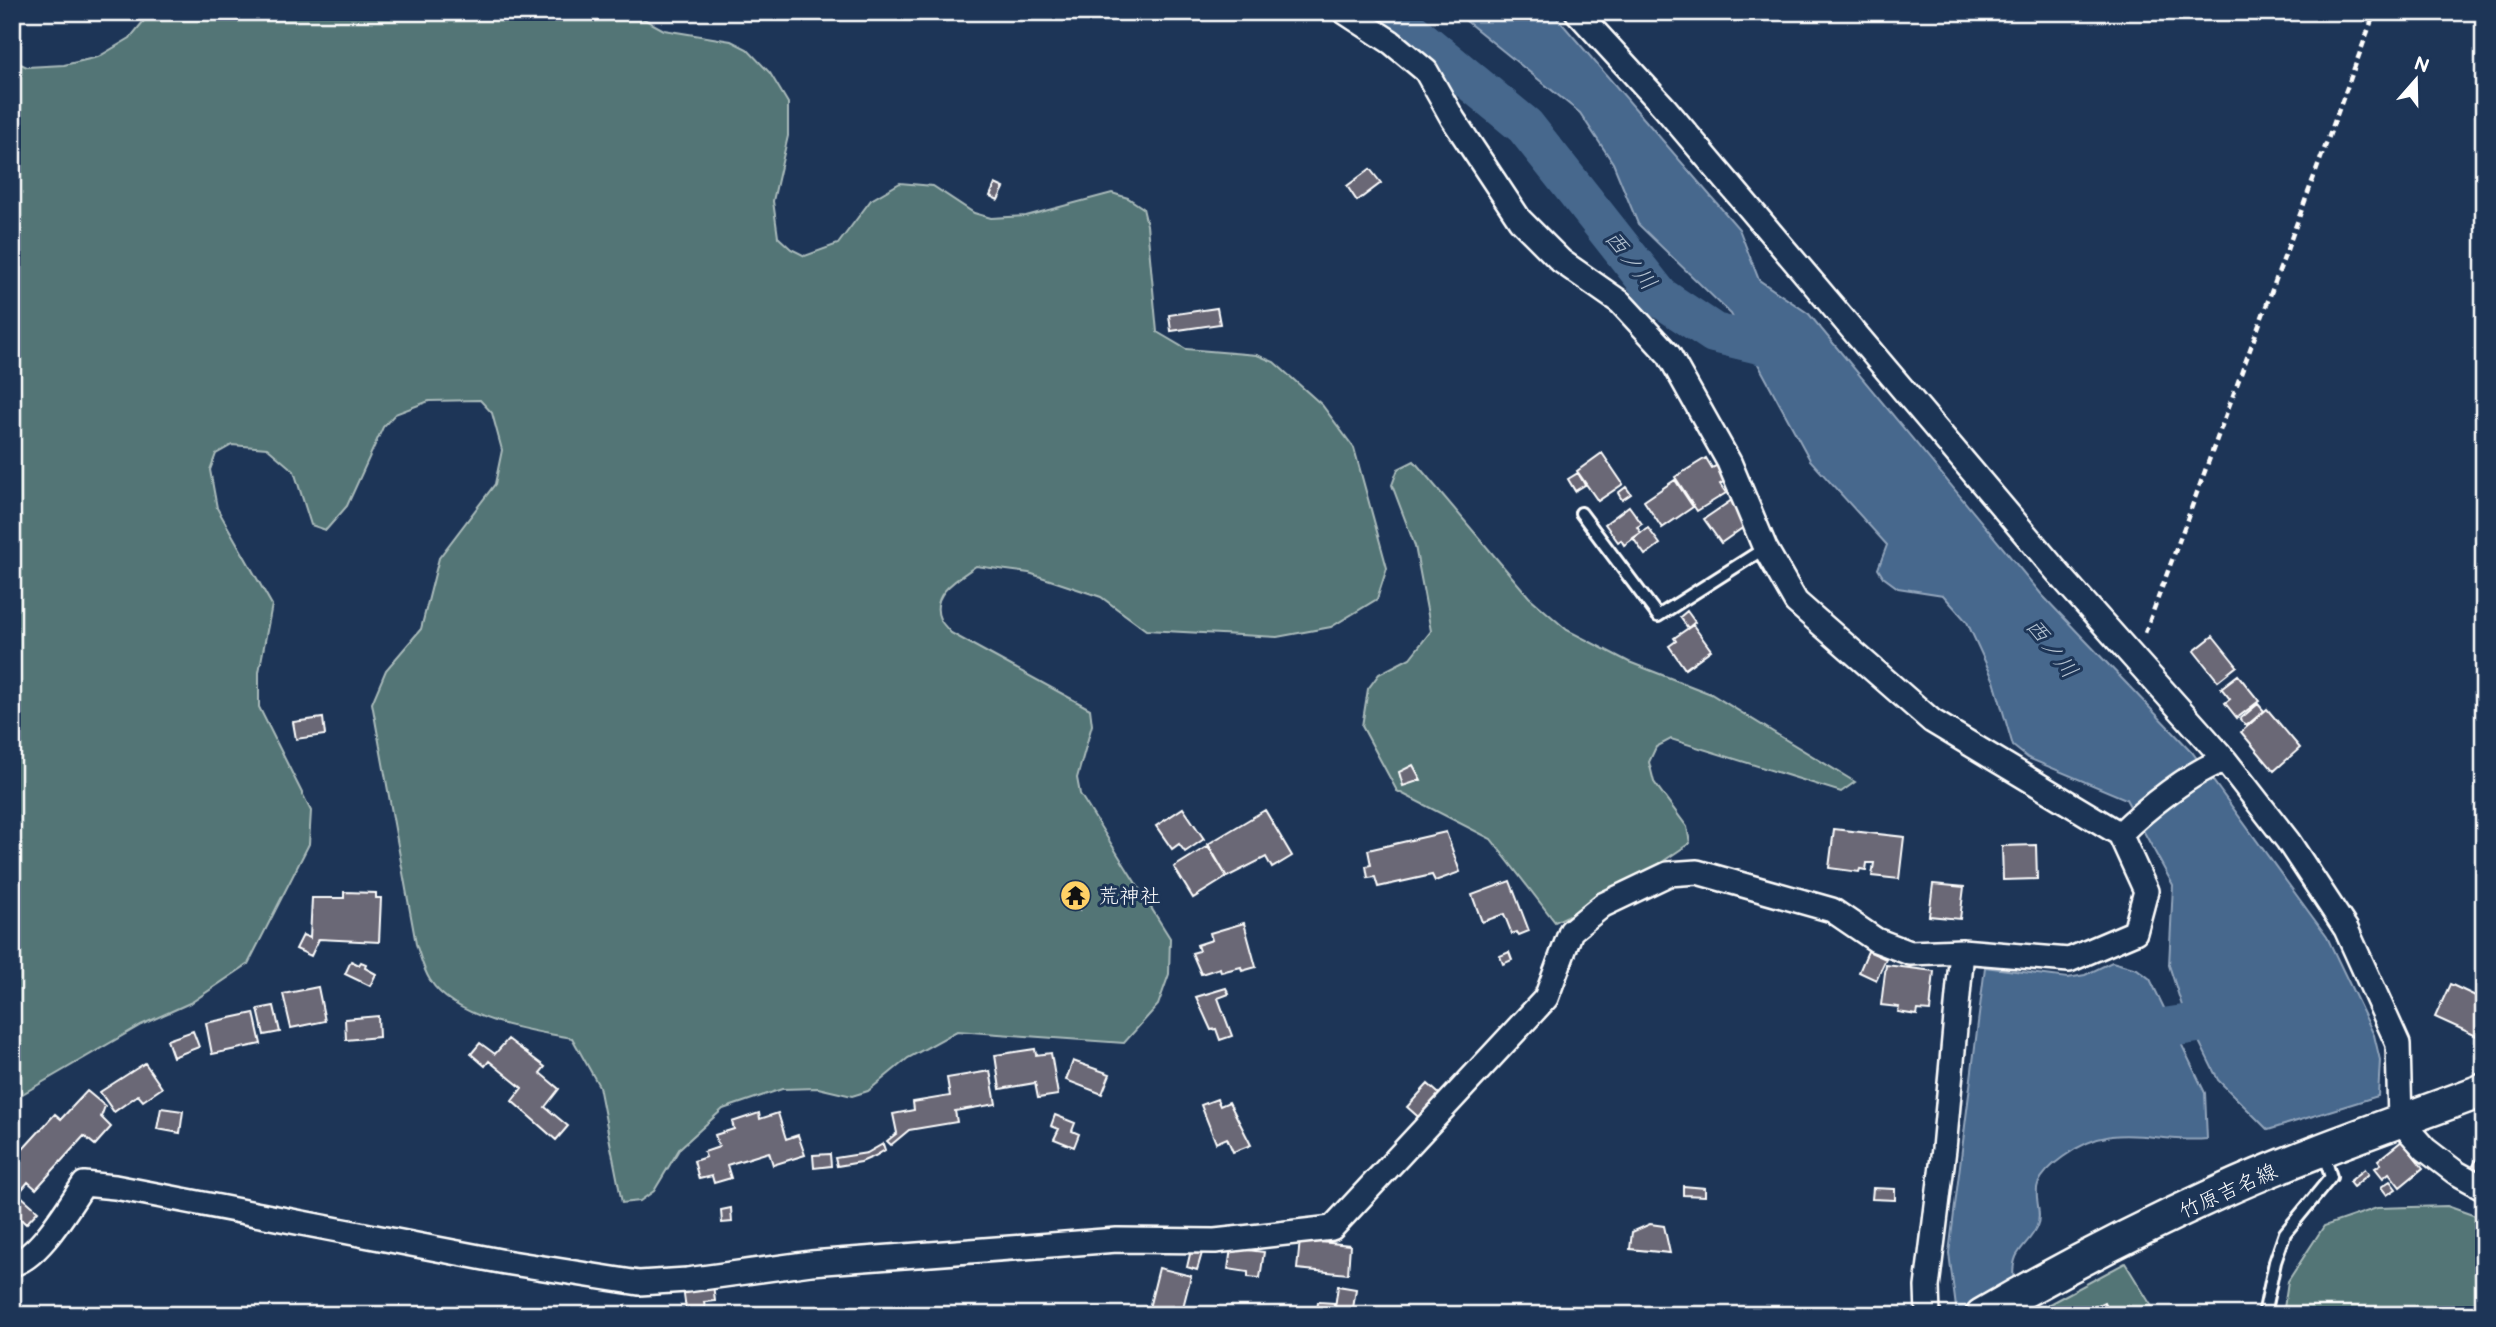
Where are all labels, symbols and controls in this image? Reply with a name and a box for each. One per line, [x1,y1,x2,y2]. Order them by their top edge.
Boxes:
north arrow [2380,46,2450,116]
text: N [2411,52,2432,79]
water label: 西ノ川 [1598,225,1662,296]
water label: 西ノ川 [2019,613,2083,684]
temple icon: 荒神社 [1058,879,1092,913]
place label: 荒神社 [1098,884,1161,909]
street label: 竹原吉名線 [2175,1159,2281,1224]

